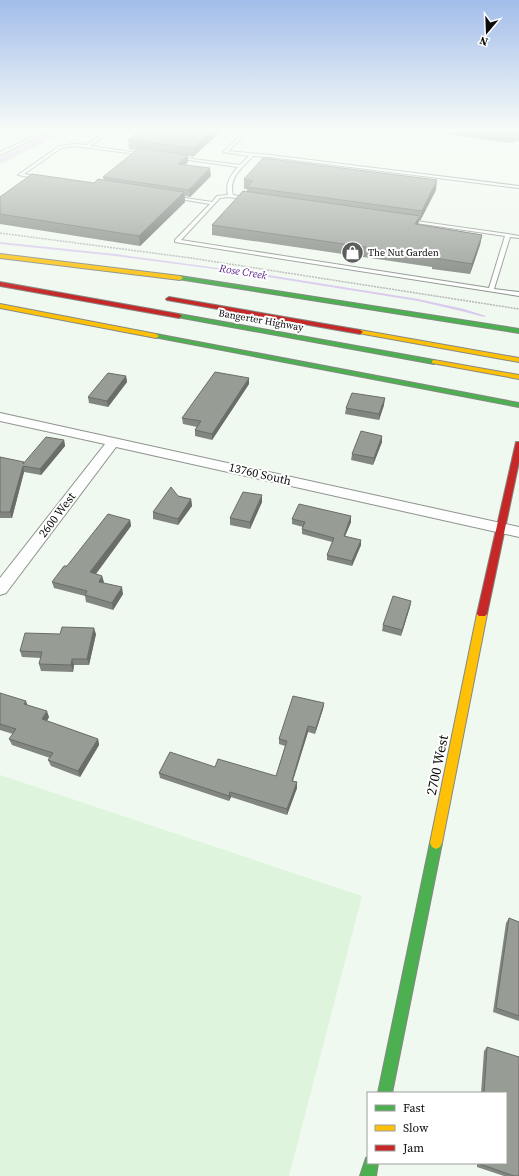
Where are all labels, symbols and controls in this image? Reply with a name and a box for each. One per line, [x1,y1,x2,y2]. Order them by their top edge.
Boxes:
north arrow [467,12,507,52]
text: N [478,33,490,49]
shop icon: The Nut Garden [339,239,365,265]
place label: The Nut Garden [368,246,439,259]
water label: Rose Creek [217,261,269,283]
street label: Bangerter Highway [217,306,305,334]
street label: 13760 South [227,459,293,489]
street label: 2600 West [35,489,79,541]
street label: 2700 West [421,733,453,797]
legend [367,1092,507,1164]
text: Fast [403,1100,425,1116]
text: Slow [403,1120,429,1136]
text: Jam [402,1140,424,1156]

